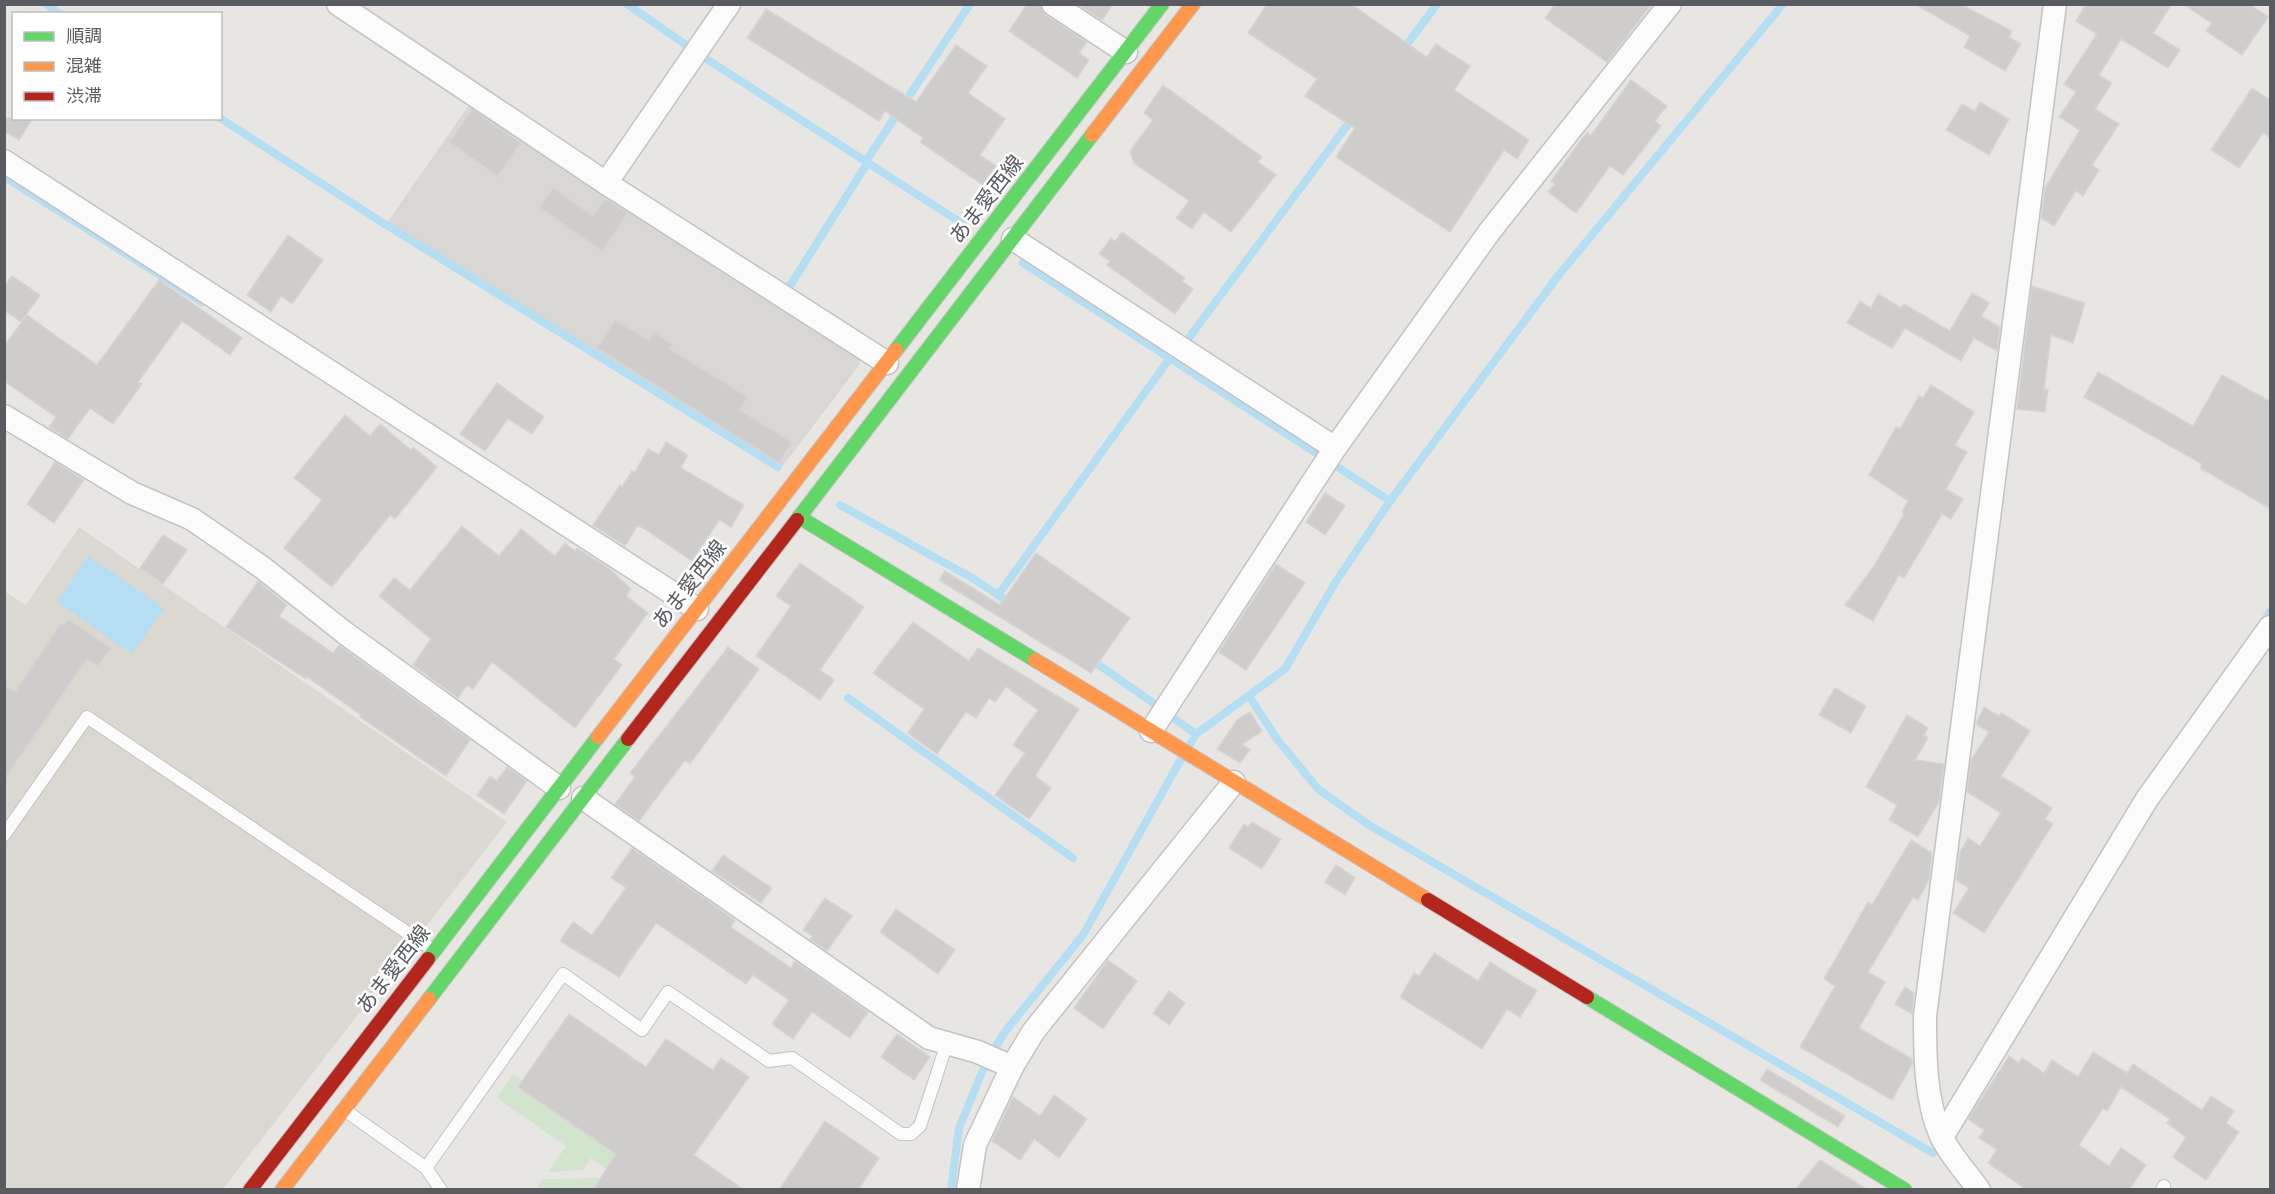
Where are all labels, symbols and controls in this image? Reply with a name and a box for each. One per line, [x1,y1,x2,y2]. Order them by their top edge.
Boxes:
legend [12,12,222,120]
text: 順調 [66,24,102,47]
text: 混雑 [66,54,102,77]
text: 渋滞 [66,84,102,107]
street label: あま愛西線 [943,149,1029,249]
street label: あま愛西線 [646,534,732,634]
street label: あま愛西線 [350,919,436,1019]

